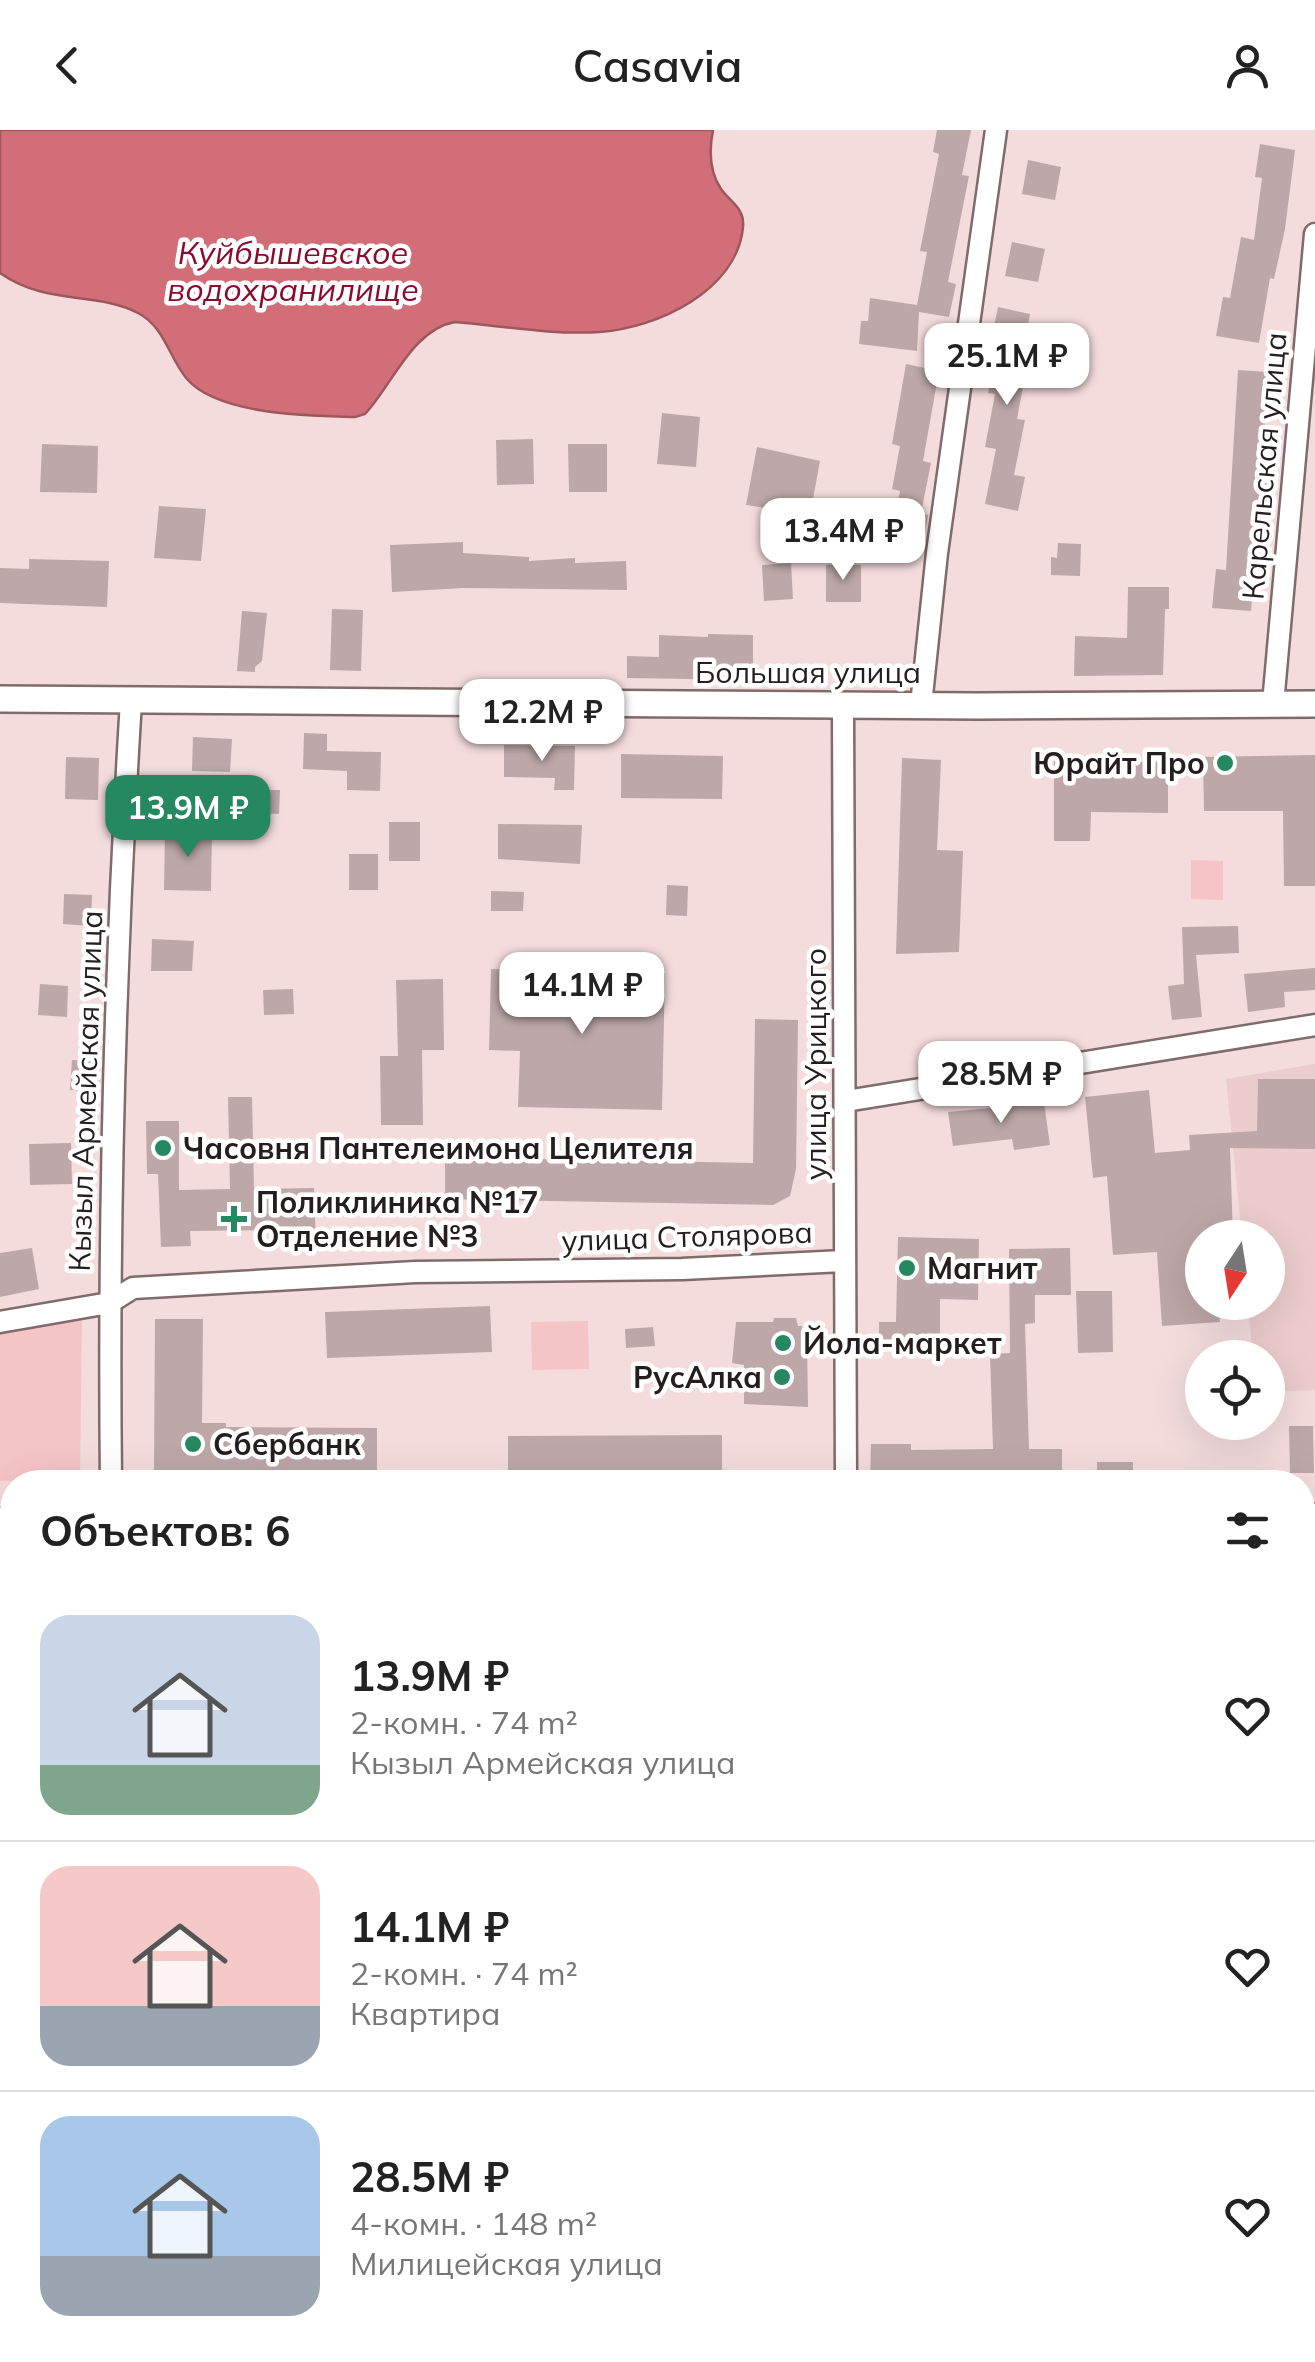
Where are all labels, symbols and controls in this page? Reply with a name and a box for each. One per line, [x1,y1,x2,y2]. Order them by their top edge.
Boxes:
text: Casavia [573,37,742,93]
icon: back [40,38,95,93]
icon: person [1220,38,1275,93]
water label: Куйбышевское водохранилище [167,232,419,309]
pin: 25.1M ₽ [915,323,1099,408]
street label: Карельская улица [1233,331,1295,601]
text: 25.1M ₽ [946,335,1068,375]
pin: 13.4M ₽ [751,498,935,583]
text: 13.4M ₽ [782,510,904,550]
street label: Большая улица [695,653,921,691]
pin: 12.2M ₽ [450,679,634,764]
text: 12.2M ₽ [481,691,603,731]
place label: Юрайт Про [1033,744,1205,782]
marker: Юрайт Про [1214,752,1236,774]
pin: 13.9M ₽ [96,775,280,860]
text: 13.9M ₽ [127,787,249,827]
street label: Кызыл Армейская улица [60,910,110,1272]
street label: улица Урицкого [796,948,834,1180]
pin: 14.1M ₽ [490,952,674,1037]
text: 14.1M ₽ [521,964,643,1004]
pin: 28.5M ₽ [909,1041,1093,1126]
text: 28.5M ₽ [940,1053,1062,1093]
place label: Часовня Пантелеимона Целителя [183,1129,694,1167]
marker: Часовня Пантелеимона Целителя [152,1137,174,1159]
place label: Поликлиника №17 Отделение №3 [256,1183,538,1255]
marker: Поликлиника №17 Отделение №3 [221,1206,247,1232]
street label: улица Столярова [561,1213,813,1259]
north arrow [1185,1220,1285,1320]
map controls [1185,1220,1285,1440]
place label: Магнит [927,1249,1038,1287]
marker: Магнит [896,1257,918,1279]
place label: Йола-маркет [803,1324,1002,1362]
marker: Йола-маркет [772,1332,794,1354]
button: locate [1185,1340,1285,1440]
place label: РусАлка [633,1358,762,1396]
marker: РусАлка [771,1366,793,1388]
place label: Сбербанк [213,1425,361,1463]
marker: Сбербанк [182,1433,204,1455]
icon: filters [1220,1503,1275,1558]
text: Объектов: 6 [40,1504,290,1557]
text: 13.9M ₽ [350,1649,509,1702]
icon: home [120,1655,240,1775]
icon: heart [1220,1688,1275,1743]
text: 2-комн. · 74 m² [350,1702,578,1742]
text: Кызыл Армейская улица [350,1742,735,1782]
text: 14.1M ₽ [350,1900,509,1953]
icon: home [120,1906,240,2026]
icon: heart [1220,1939,1275,1994]
text: 2-комн. · 74 m² [350,1953,578,1993]
text: Квартира [350,1993,501,2033]
text: 28.5M ₽ [350,2150,509,2203]
icon: home [120,2156,240,2276]
icon: heart [1220,2189,1275,2244]
text: 4-комн. · 148 m² [350,2203,597,2243]
text: Милицейская улица [350,2243,663,2283]

